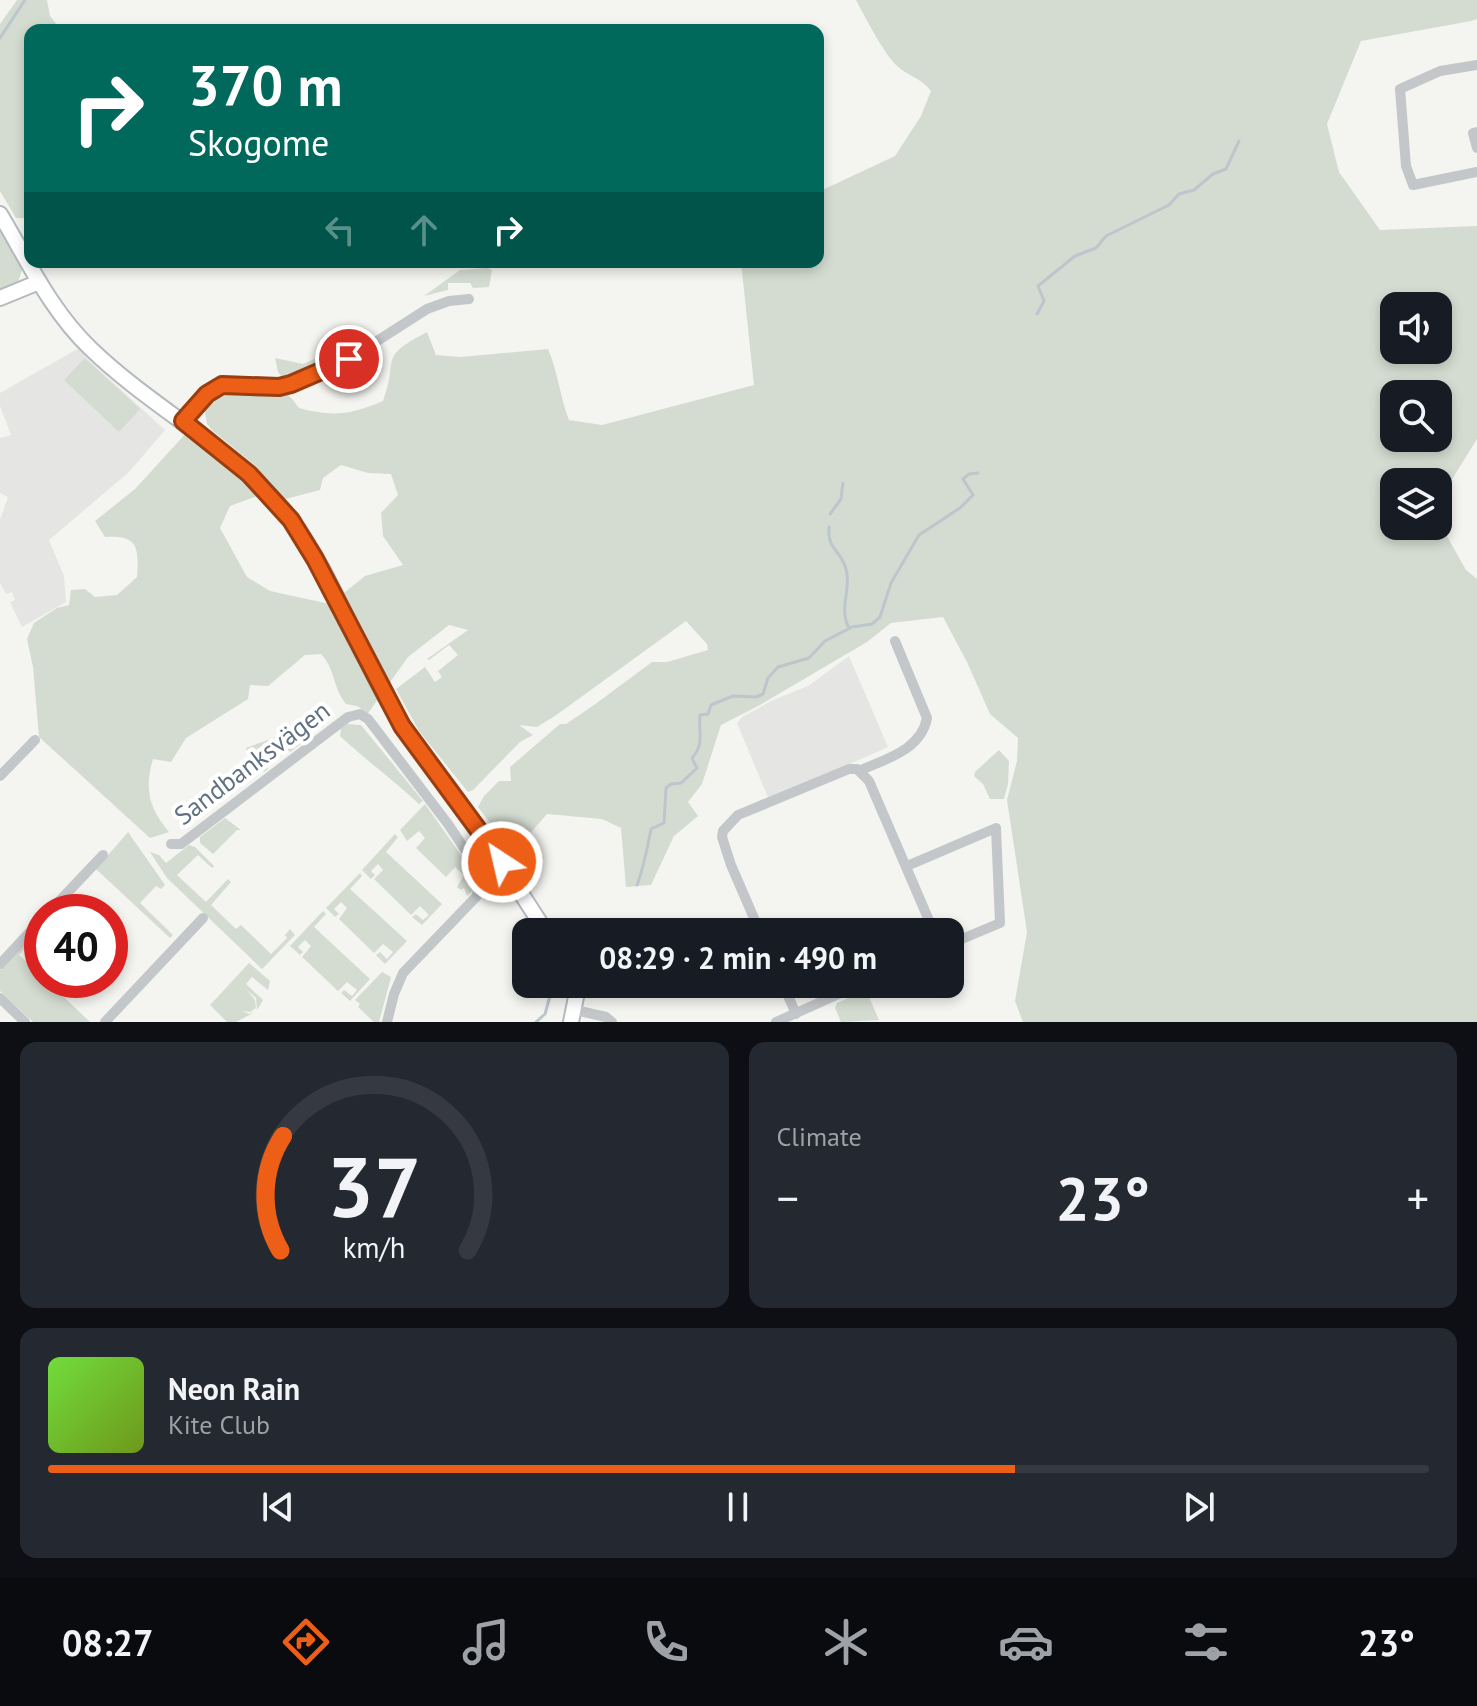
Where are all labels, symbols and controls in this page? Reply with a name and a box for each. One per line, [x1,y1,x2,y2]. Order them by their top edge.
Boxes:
text: 370 m [188,49,343,121]
icon: right [56,56,160,160]
text: Skogome [188,119,329,166]
icon: left [318,208,362,252]
icon: ahead [402,208,446,252]
icon: right [486,208,530,252]
map controls [1380,292,1452,540]
button: sound [1380,292,1452,364]
pin [315,325,383,393]
icon: arrive [327,337,371,381]
button: search [1380,380,1452,452]
button: layers [1380,468,1452,540]
street label: Sandbanksvägen [167,693,336,832]
position arrow [460,820,544,904]
speed limit sign: 40 [24,894,128,998]
text: 08:29 · 2 min · 490 m [599,938,877,977]
text: Climate [777,1120,862,1153]
text: 37 [327,1132,421,1240]
text: 23° [1056,1159,1150,1237]
text: − [777,1169,799,1226]
text: + [1407,1169,1429,1226]
text: km/h [343,1229,406,1266]
text: Neon Rain [168,1369,300,1408]
text: Kite Club [168,1408,270,1441]
icon: previous [256,1485,300,1529]
icon: pause [716,1485,760,1529]
icon: next [1177,1485,1221,1529]
icon: directions [278,1614,334,1670]
icon: music [458,1614,514,1670]
icon: phone [638,1614,694,1670]
icon: climate [818,1614,874,1670]
icon: car [998,1614,1054,1670]
icon: filters [1178,1614,1234,1670]
text: 08:27 [62,1619,153,1666]
text: 23° [1358,1619,1415,1666]

